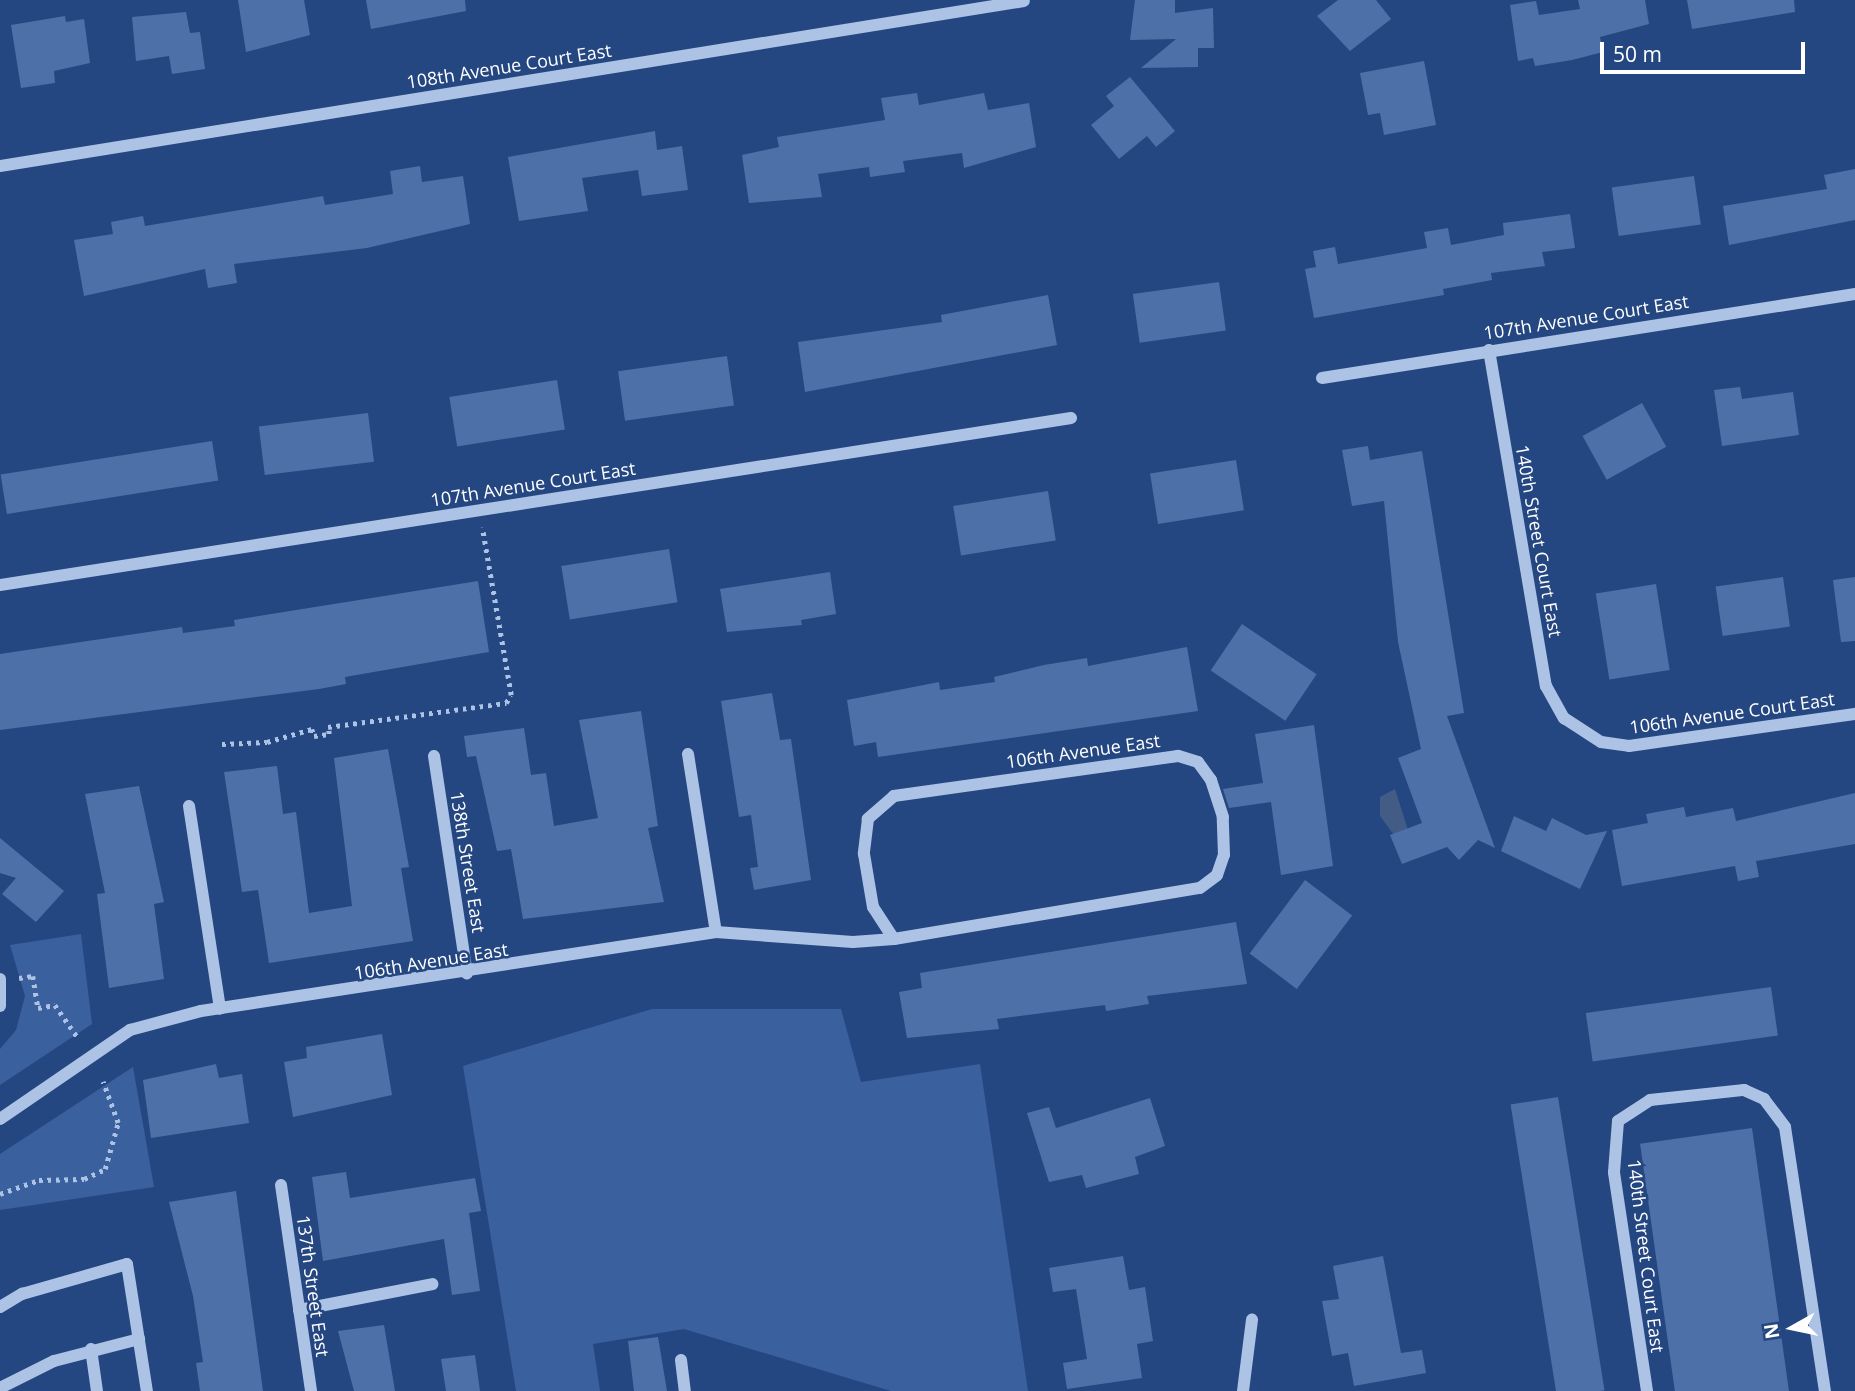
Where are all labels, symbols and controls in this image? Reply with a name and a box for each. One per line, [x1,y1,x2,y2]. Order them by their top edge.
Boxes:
scale bar [1603,28,1808,72]
street label: 108th Avenue Court East [405,39,613,93]
text: 50 m [1613,40,1662,68]
street label: 107th Avenue Court East [1482,290,1690,344]
street label: 140th Street Court East [1511,443,1567,639]
street label: 107th Avenue Court East [429,457,637,511]
street label: 106th Avenue Court East [1628,688,1836,738]
street label: 106th Avenue East [1005,729,1161,773]
street label: 138th Street East [446,790,490,934]
street label: 106th Avenue East [353,938,509,984]
street label: 140th Street Court East [1623,1158,1669,1354]
street label: 137th Street East [292,1214,334,1358]
north arrow [1757,1293,1827,1363]
text: N [1757,1322,1785,1341]

